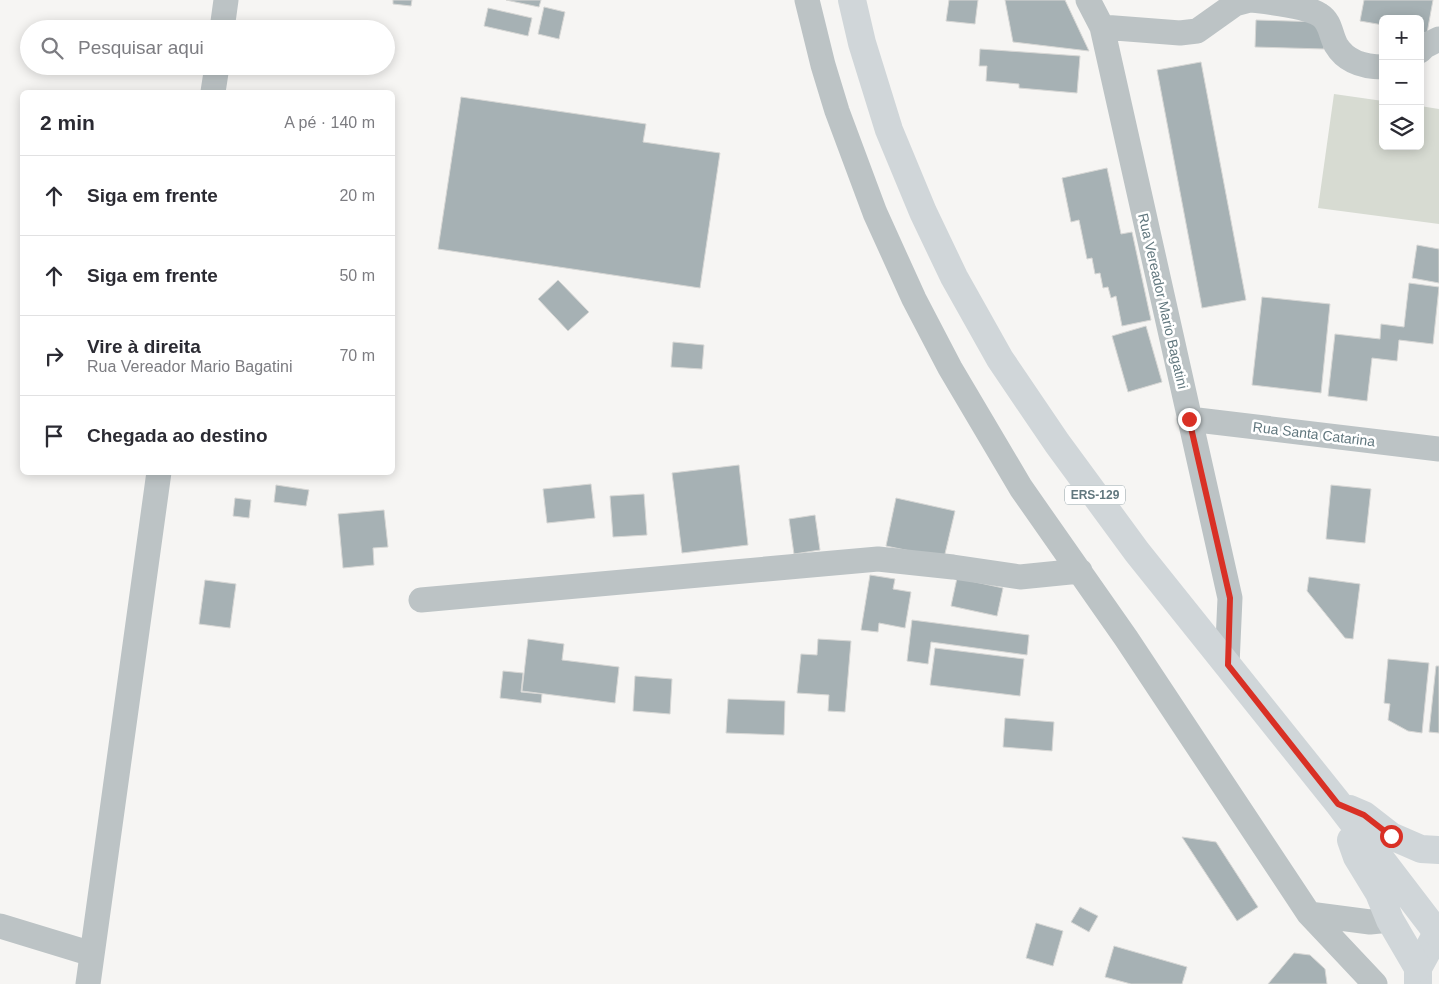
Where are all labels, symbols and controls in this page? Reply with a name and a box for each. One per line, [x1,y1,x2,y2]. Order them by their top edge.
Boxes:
map controls [1379,15,1424,150]
button: + [1379,15,1424,60]
search box [20,20,395,75]
icon: search [38,34,66,62]
text: Pesquisar aqui [78,37,204,58]
button: − [1379,60,1424,105]
button: layers [1379,105,1424,150]
text: 2 min [40,111,95,134]
text: A pé · 140 m [284,114,375,131]
icon: ahead [40,182,68,210]
text: Siga em frente [87,185,218,206]
text: 20 m [339,187,375,204]
street label: Rua Vereador Mario Bagatini [1135,212,1191,390]
icon: ahead [40,262,68,290]
text: Siga em frente [87,265,218,286]
text: 50 m [339,267,375,284]
text: Vire à direita [87,336,201,357]
icon: right [40,342,68,370]
text: 70 m [339,347,375,364]
text: Rua Vereador Mario Bagatini [87,358,292,375]
route end [1178,408,1201,431]
street label: Rua Santa Catarina [1252,419,1376,449]
icon: arrive [40,422,68,450]
text: Chegada ao destino [87,425,268,446]
road number: ERS-129 [1065,486,1125,504]
route start [1380,825,1403,848]

